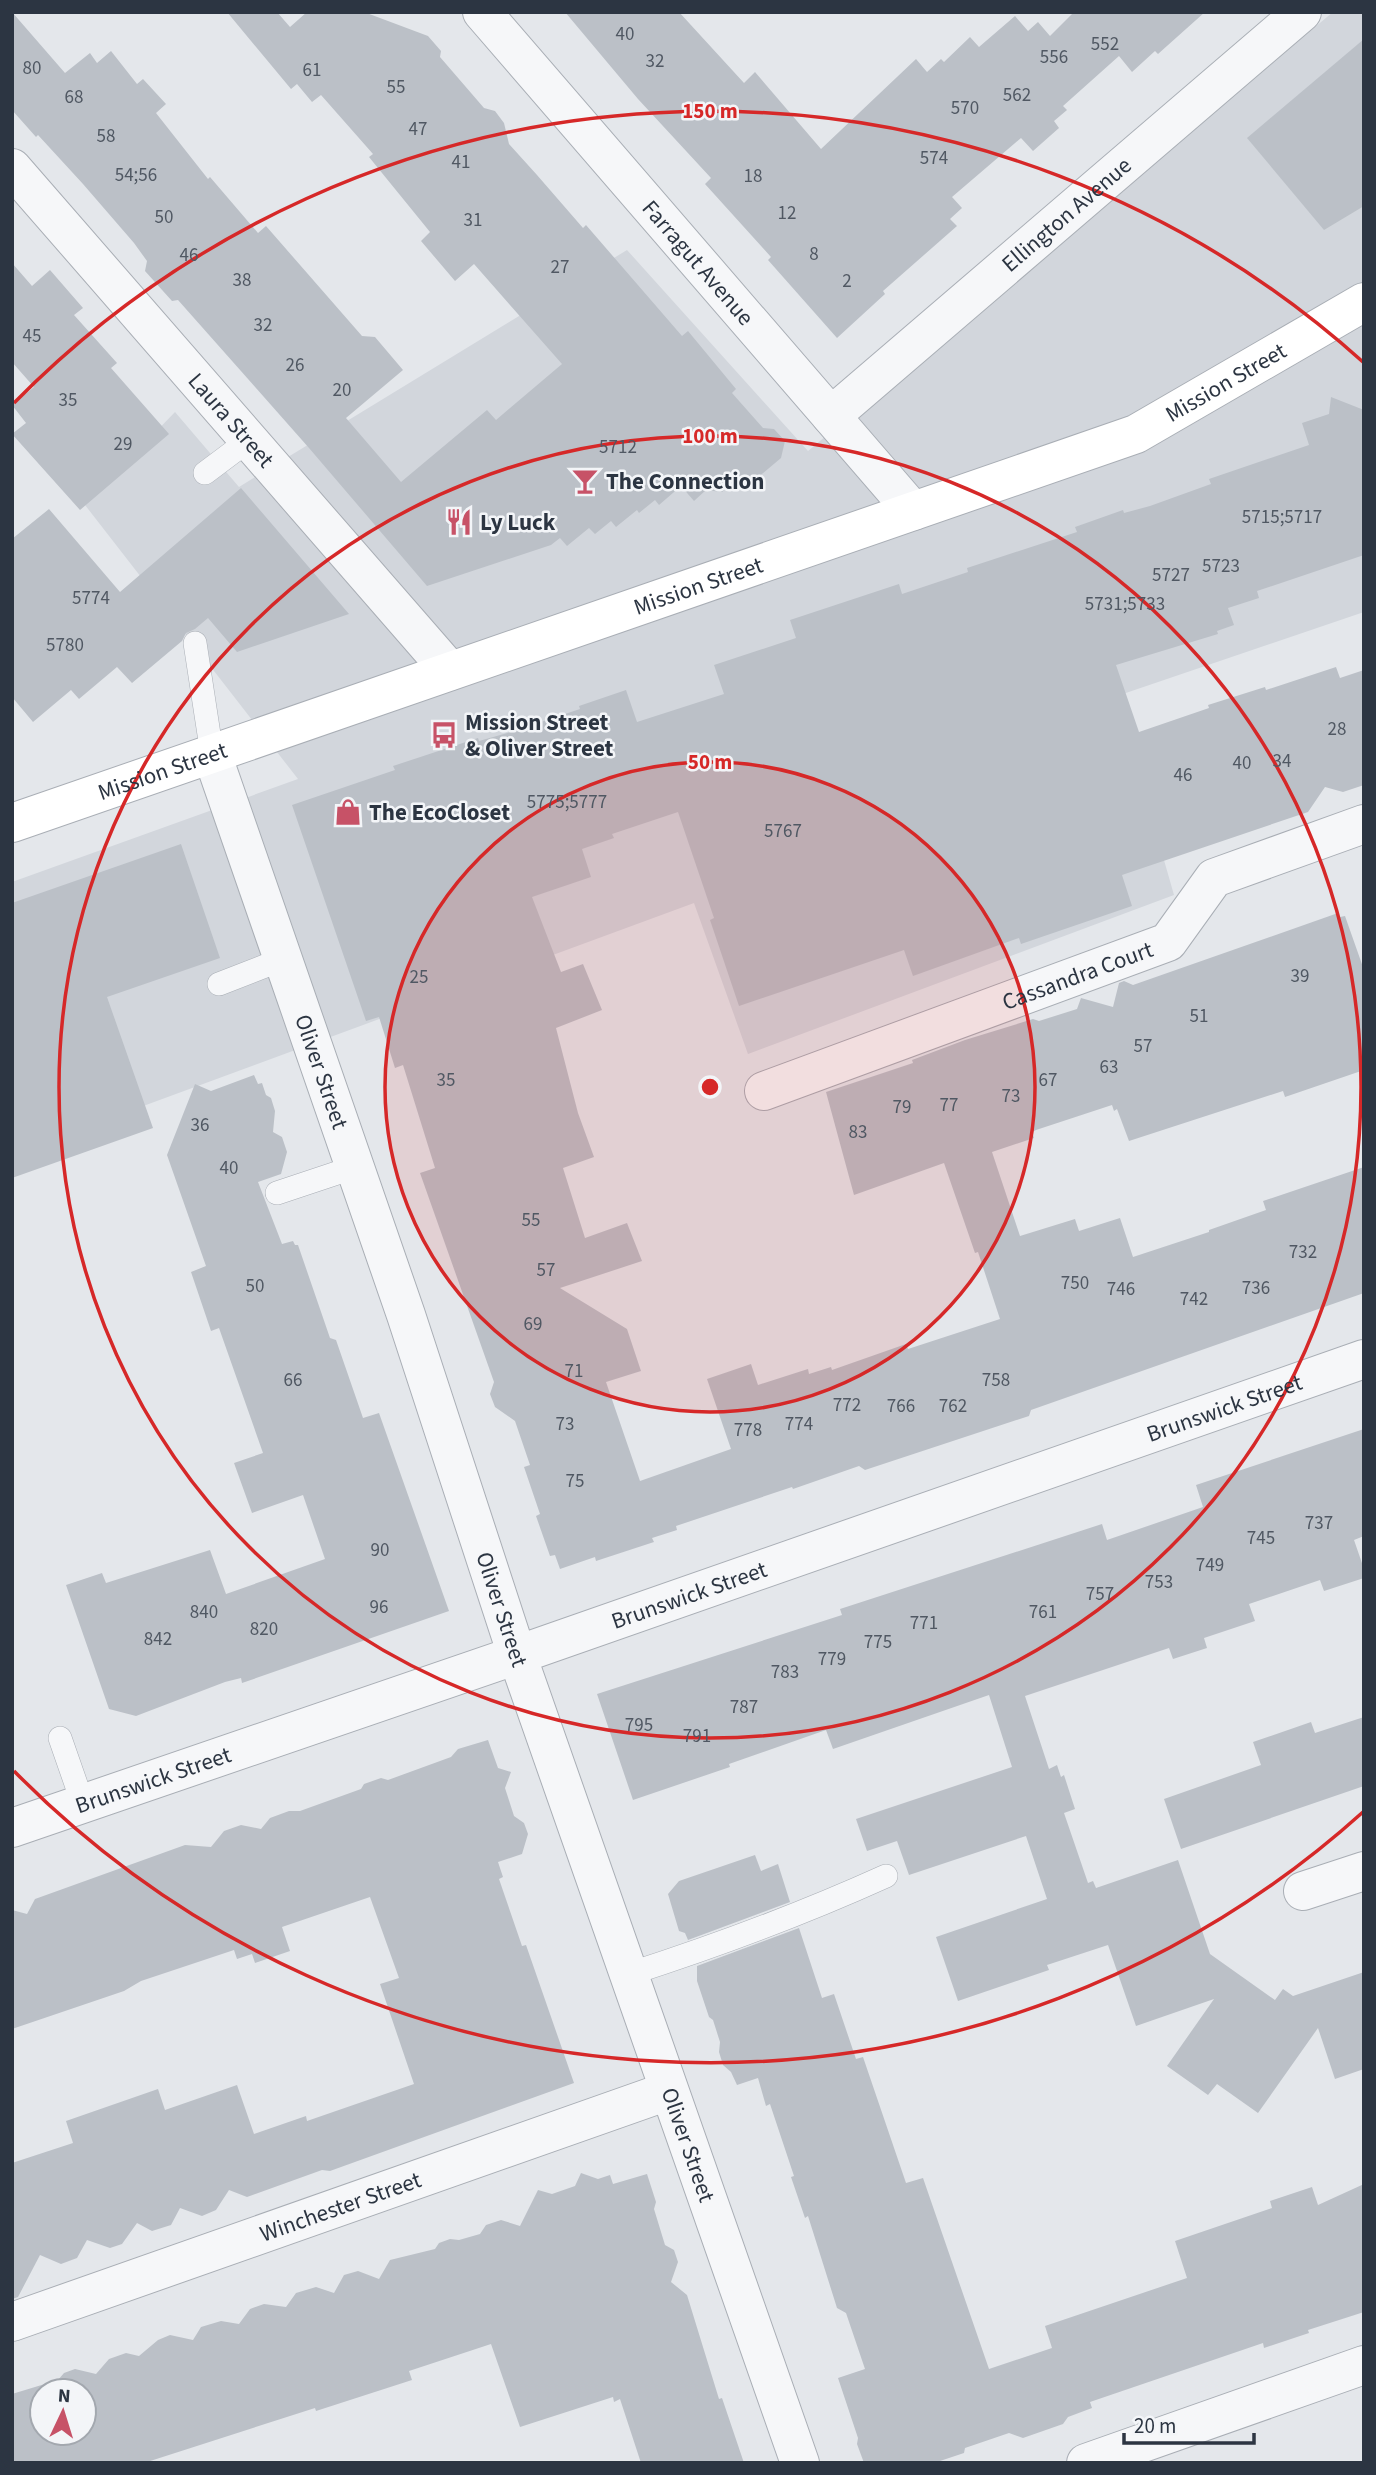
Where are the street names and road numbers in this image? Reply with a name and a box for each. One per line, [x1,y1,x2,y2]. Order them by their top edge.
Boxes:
street label: Ellington Avenue [994,149,1139,280]
street label: Farragut Avenue [634,193,762,333]
street label: Mission Street [1159,334,1293,431]
street label: Laura Street [180,365,282,475]
street label: Mission Street [629,548,767,624]
street label: Mission Street [93,734,232,809]
street label: Cassandra Court [997,933,1158,1019]
street label: Oliver Street [286,1010,356,1134]
street label: Brunswick Street [1142,1366,1307,1451]
street label: Oliver Street [467,1548,536,1672]
street label: Brunswick Street [607,1553,772,1638]
street label: Brunswick Street [71,1738,236,1822]
street label: Oliver Street [653,2083,723,2207]
street label: Winchester Street [255,2163,426,2251]

